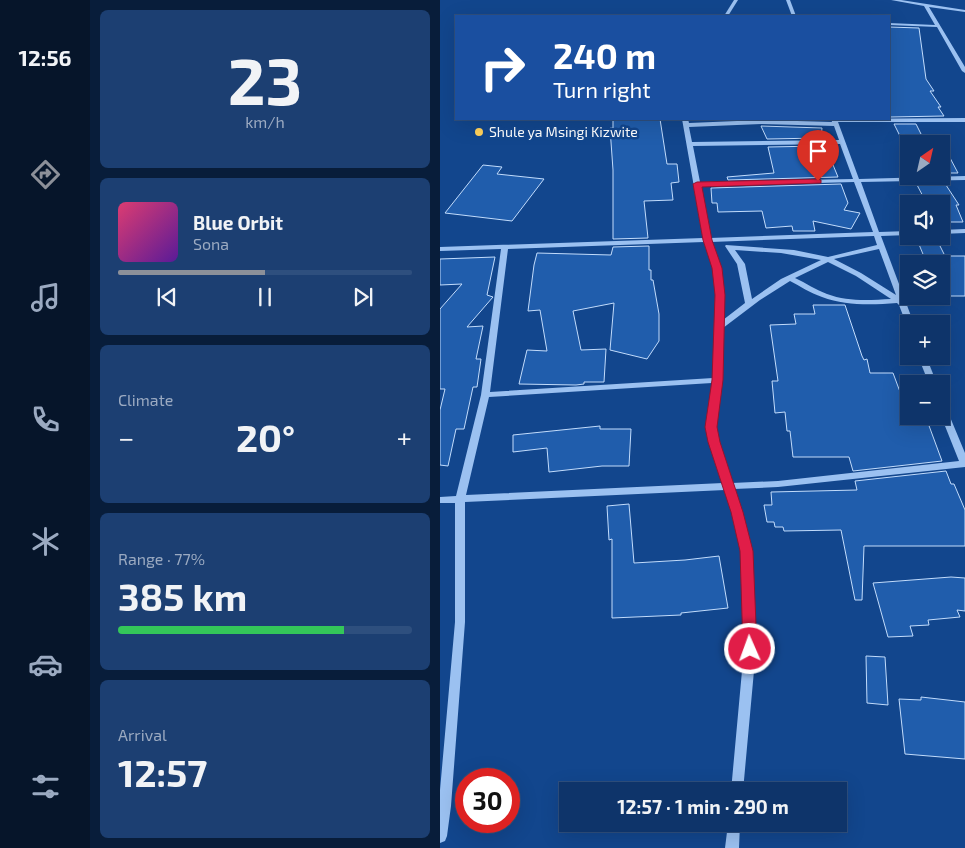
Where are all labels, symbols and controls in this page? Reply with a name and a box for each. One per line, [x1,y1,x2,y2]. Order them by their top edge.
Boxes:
text: 240 m [553,34,656,76]
icon: right [470,35,535,100]
text: 23 [228,40,302,118]
text: 12:56 [18,44,72,70]
text: Turn right [553,76,651,102]
text: km/h [245,112,285,131]
place label: Shule ya Msingi Kizwite [489,123,638,140]
marker: Shule ya Msingi Kizwite [473,126,485,138]
pin [797,130,839,181]
north arrow [900,135,950,185]
map controls [900,135,950,425]
icon: arrive [804,137,832,165]
icon: directions [28,157,63,192]
button: sound [900,195,950,245]
text: Blue Orbit [193,211,283,234]
text: Sona [193,234,229,253]
button: layers [900,255,950,305]
icon: music [28,280,63,315]
icon: previous [153,283,181,311]
icon: pause [251,283,279,311]
icon: next [349,283,377,311]
button: + [900,315,950,365]
button: − [900,375,950,425]
text: Climate [118,390,173,409]
icon: phone [28,402,63,437]
text: 20° [236,414,295,460]
text: − [118,420,134,454]
text: + [397,420,412,454]
icon: climate [28,524,63,559]
text: Range · 77% [118,549,205,568]
text: 385 km [118,573,247,619]
position arrow [723,622,775,674]
icon: car [28,647,63,682]
text: Arrival [118,725,167,744]
text: 12:57 [118,749,207,795]
speed limit sign: 30 [455,768,520,833]
icon: filters [28,769,63,804]
text: 12:57 · 1 min · 290 m [617,795,789,818]

